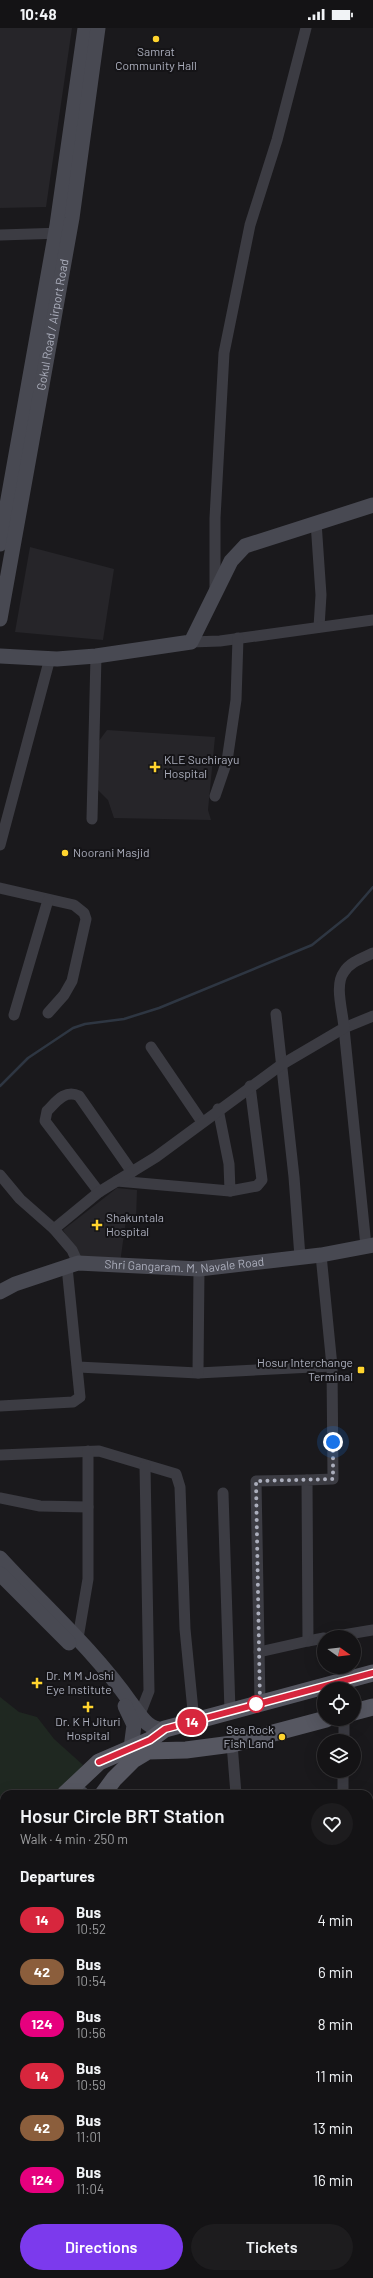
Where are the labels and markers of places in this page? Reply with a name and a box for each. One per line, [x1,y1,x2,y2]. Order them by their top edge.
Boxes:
marker: Samrat Community Hall [151,34,161,44]
place label: Samrat Community Hall [115,44,197,72]
place label: KLE Suchirayu Hospital [164,752,239,780]
marker: KLE Suchirayu Hospital [149,761,161,773]
place label: Noorani Masjid [73,845,150,859]
marker: Noorani Masjid [60,848,70,858]
place label: Shakuntala Hospital [106,1210,164,1238]
marker: Shakuntala Hospital [91,1219,103,1231]
place label: Hosur Interchange Terminal [257,1355,353,1383]
marker: Hosur Interchange Terminal [356,1365,366,1375]
place label: Dr. M M Joshi Eye Institute [46,1668,114,1696]
marker: Dr. M M Joshi Eye Institute [31,1677,43,1689]
unlabelled marker [247,1695,265,1713]
marker: Dr. K H Jituri Hospital [82,1701,94,1713]
place label: Dr. K H Jituri Hospital [55,1714,121,1742]
place label: Sea Rock Fish Land [224,1722,274,1750]
marker: Sea Rock Fish Land [277,1732,287,1742]

